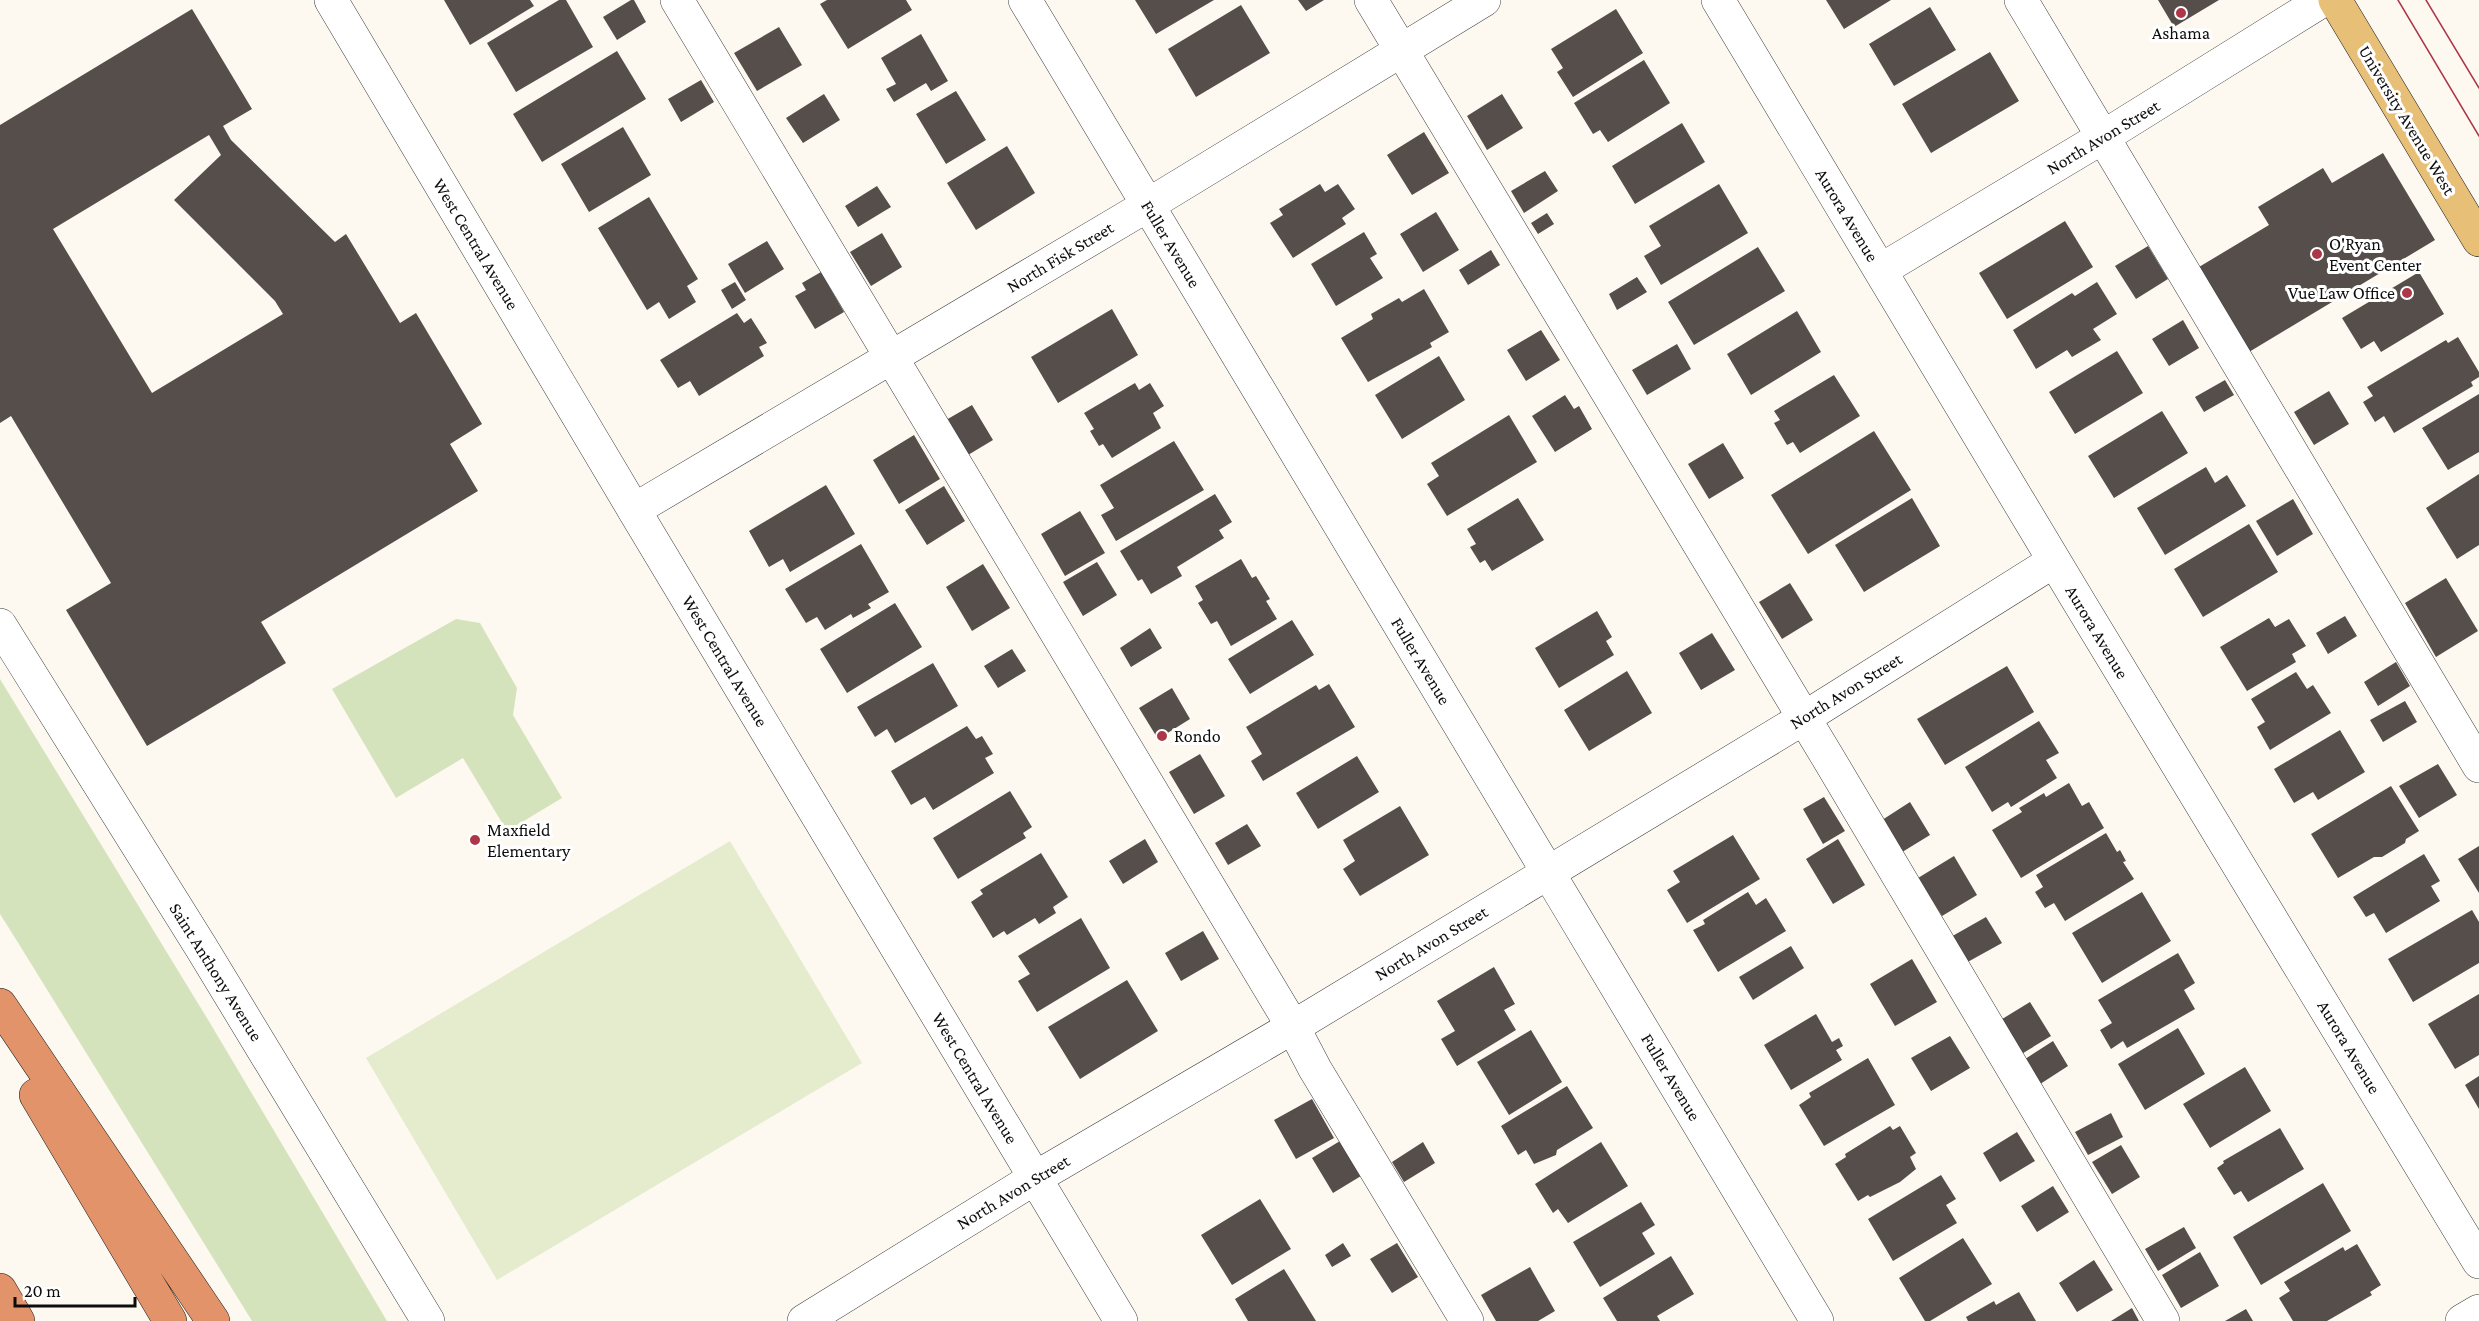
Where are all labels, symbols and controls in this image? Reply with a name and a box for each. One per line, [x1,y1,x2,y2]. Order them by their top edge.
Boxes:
marker: Ashama [2174,6,2188,20]
place label: Ashama [2152,23,2210,43]
street label: University Avenue West [2354,42,2460,199]
street label: North Avon Street [2043,95,2164,179]
street label: Aurora Avenue [1811,165,1883,265]
street label: West Central Avenue [429,175,523,313]
street label: Fuller Avenue [1137,197,1205,291]
street label: North Fisk Street [1003,217,1118,297]
place label: O'Ryan Event Center [2329,234,2422,275]
marker: O'Ryan Event Center [2310,247,2324,261]
place label: Vue Law Office [2288,283,2395,303]
marker: Vue Law Office [2400,286,2414,300]
street label: Aurora Avenue [2061,582,2133,682]
street label: West Central Avenue [678,592,772,730]
street label: Fuller Avenue [1387,614,1455,708]
street label: North Avon Street [1786,648,1907,733]
place label: Rondo [1174,726,1221,746]
marker: Rondo [1155,729,1169,743]
place label: Maxfield Elementary [487,820,571,861]
marker: Maxfield Elementary [468,833,482,847]
street label: Saint Anthony Avenue [165,899,267,1045]
street label: North Avon Street [1371,901,1492,985]
street label: Aurora Avenue [2313,997,2385,1097]
street label: West Central Avenue [928,1009,1022,1147]
street label: Fuller Avenue [1637,1030,1705,1124]
street label: North Avon Street [953,1150,1074,1234]
scale bar [15,1270,135,1308]
text: 20 m [24,1281,61,1301]

